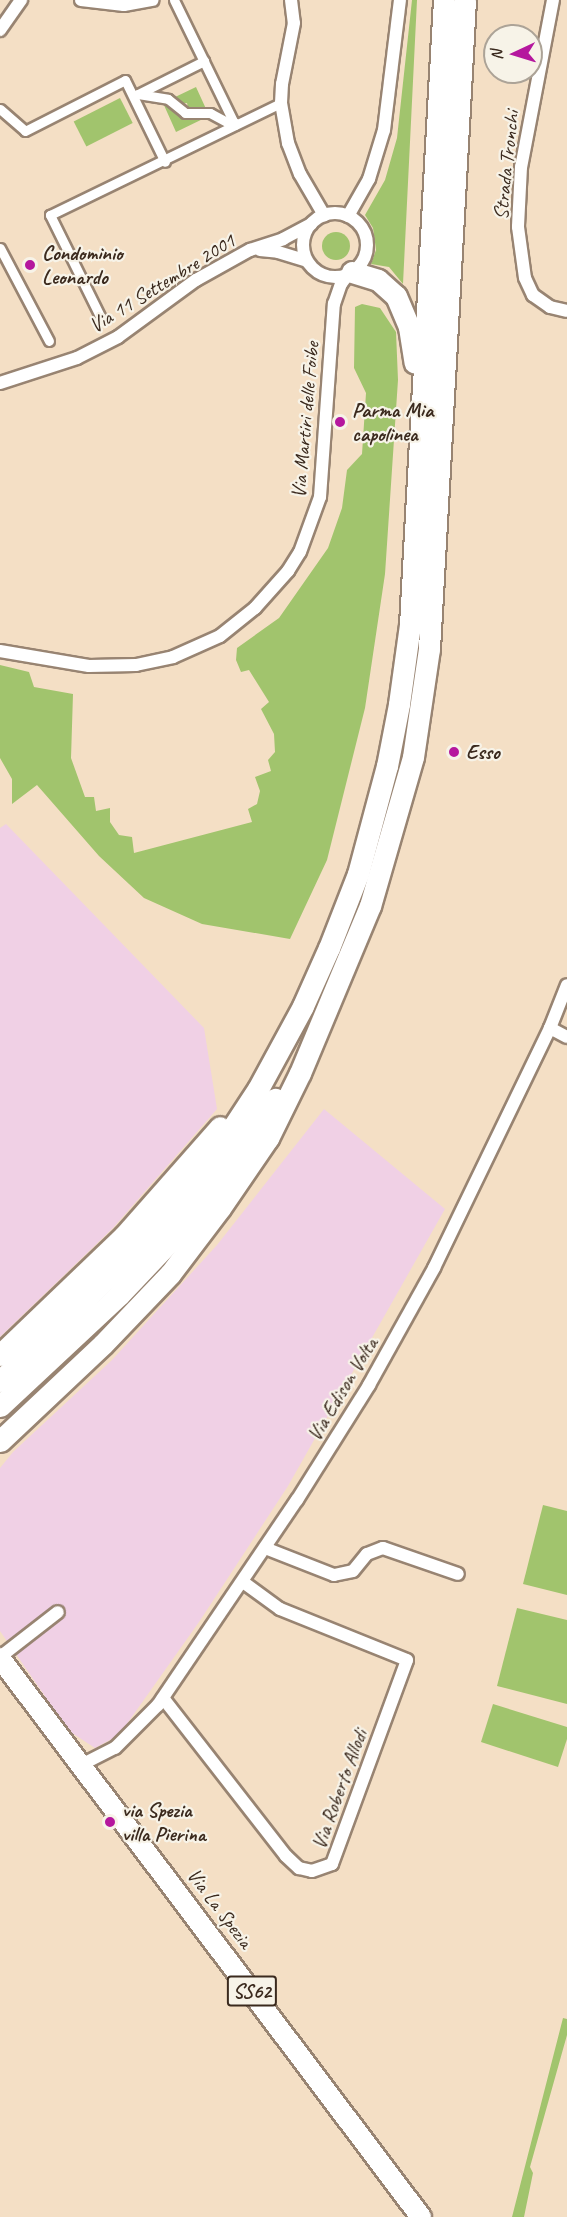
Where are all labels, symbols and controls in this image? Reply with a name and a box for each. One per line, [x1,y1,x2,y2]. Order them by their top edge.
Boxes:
north arrow [483,24,543,84]
text: N [487,49,507,61]
street label: Strada Tronchi [488,109,524,221]
street label: Via 11 Settembre 2001 [84,228,240,338]
place label: Condominio Leonardo [42,240,123,290]
marker: Condominio Leonardo [23,258,37,272]
street label: Via Martiri delle Foibe [286,340,324,500]
place label: Parma Mia capolinea [352,397,433,447]
marker: Parma Mia capolinea [333,415,347,429]
place label: Esso [466,739,500,765]
marker: Esso [447,745,461,759]
street label: Via Edison Volta [301,1333,383,1445]
street label: Via Roberto Allodi [306,1725,372,1853]
place label: via Spezia villa Pierina [122,1797,206,1847]
marker: via Spezia villa Pierina [103,1815,117,1829]
street label: Via La Spezia [181,1862,259,1954]
road number: SS62 [226,1974,278,2008]

